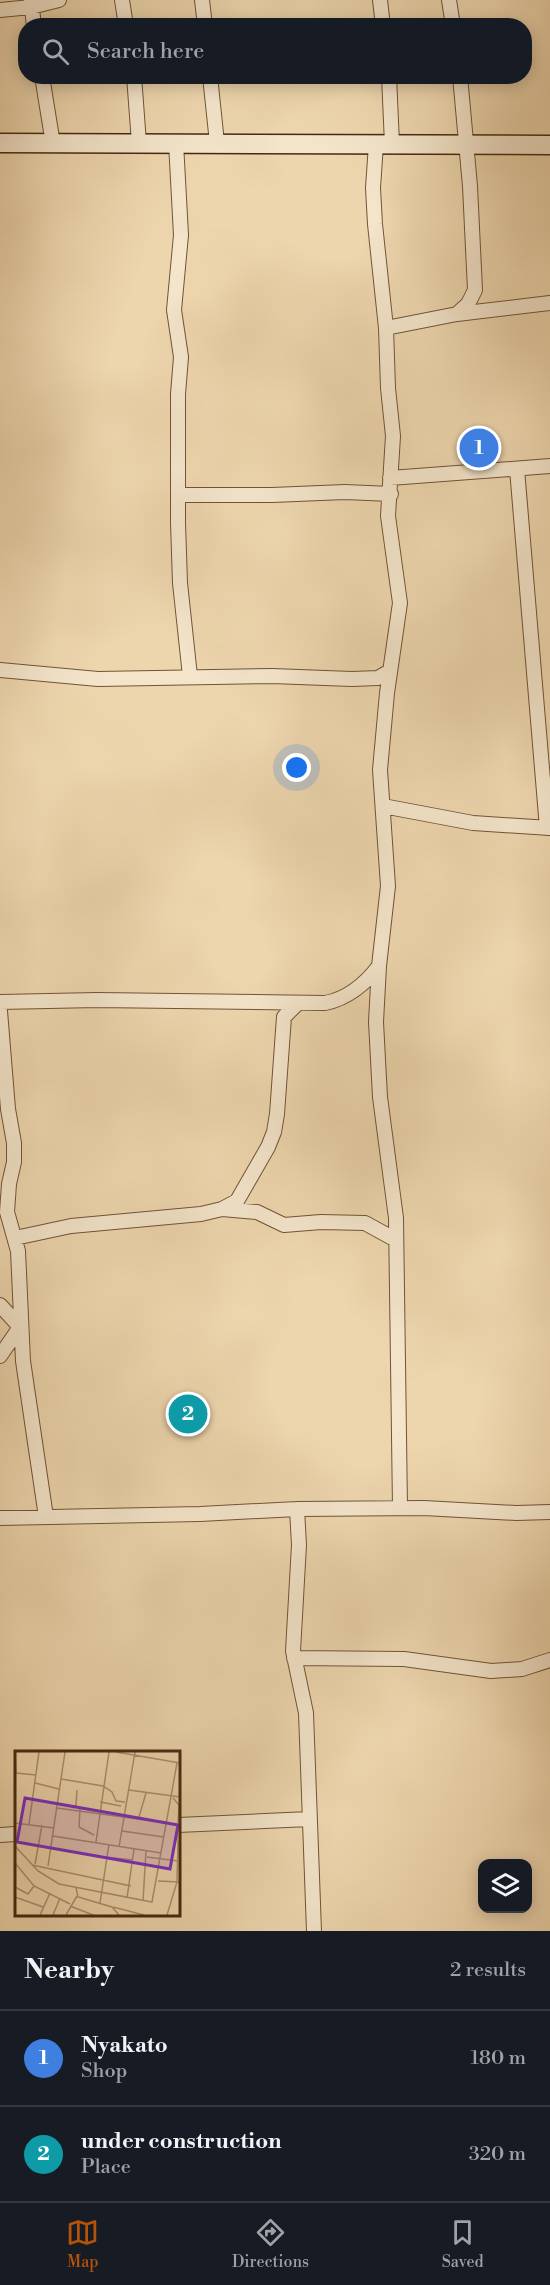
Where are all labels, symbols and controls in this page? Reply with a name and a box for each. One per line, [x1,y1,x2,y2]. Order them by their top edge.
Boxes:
search box [18,18,532,84]
icon: search [39,35,72,68]
text: Search here [87,38,204,65]
pin: 1 [460,426,498,470]
your location [282,753,311,782]
pin: 2 [168,1392,207,1436]
inset map [15,1751,180,1916]
map controls [478,1859,532,1913]
button: layers [478,1859,532,1913]
text: Nearby [24,1954,114,1986]
text: 2 results [450,1958,526,1983]
text: Nyakato [81,2032,168,2059]
text: 1 [39,2046,48,2071]
text: 180 m [471,2046,526,2071]
text: Shop [81,2059,127,2084]
text: under construction [81,2128,282,2155]
text: 2 [37,2142,50,2167]
text: 320 m [469,2142,526,2167]
text: Place [81,2155,131,2180]
tab: Map [66,2216,99,2272]
tab: Directions [232,2216,309,2272]
tab: Saved [442,2216,484,2272]

